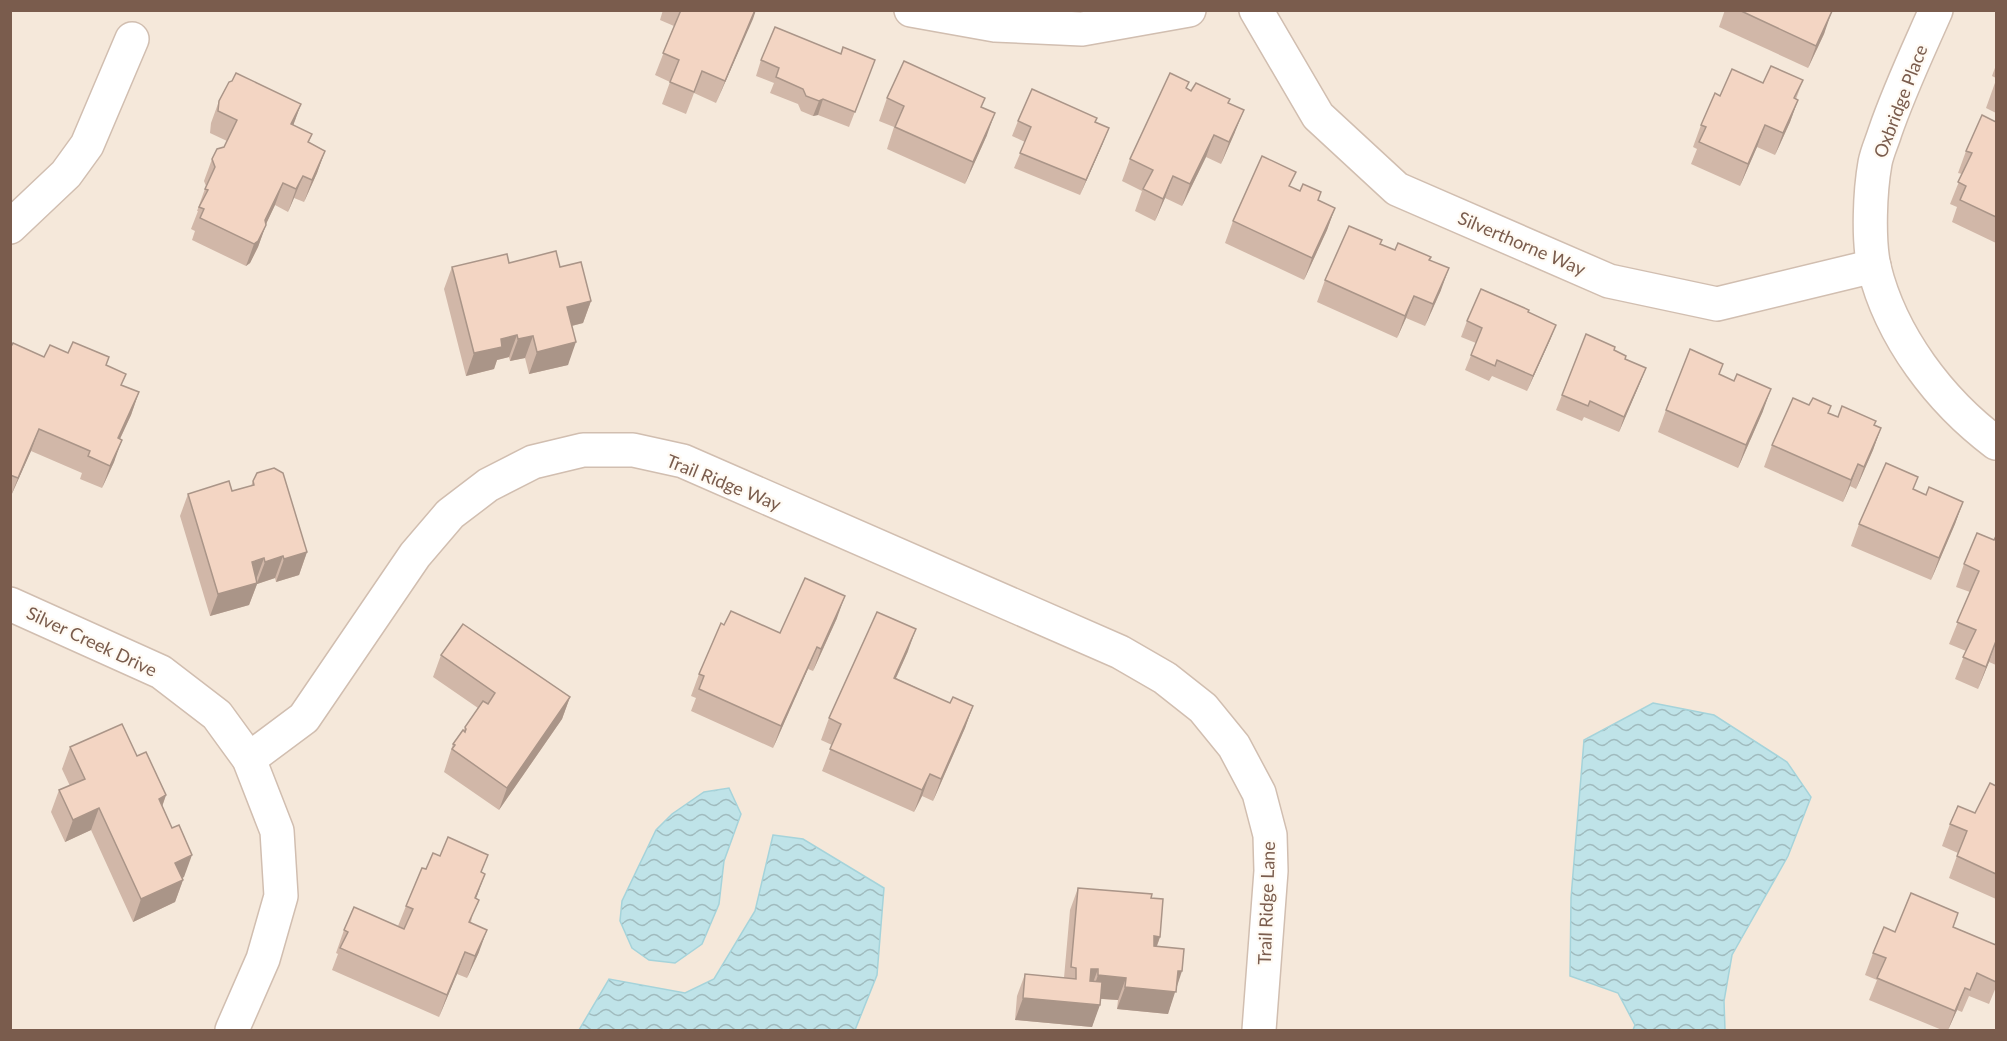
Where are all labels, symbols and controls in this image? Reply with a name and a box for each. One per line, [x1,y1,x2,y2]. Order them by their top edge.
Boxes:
street label: Oxbridge Place [1868,41,1932,161]
street label: Silverthorne Way [1455,206,1590,280]
street label: Trail Ridge Way [664,449,785,515]
street label: Silver Creek Drive [23,601,161,681]
street label: Trail Ridge Lane [1253,841,1279,965]

